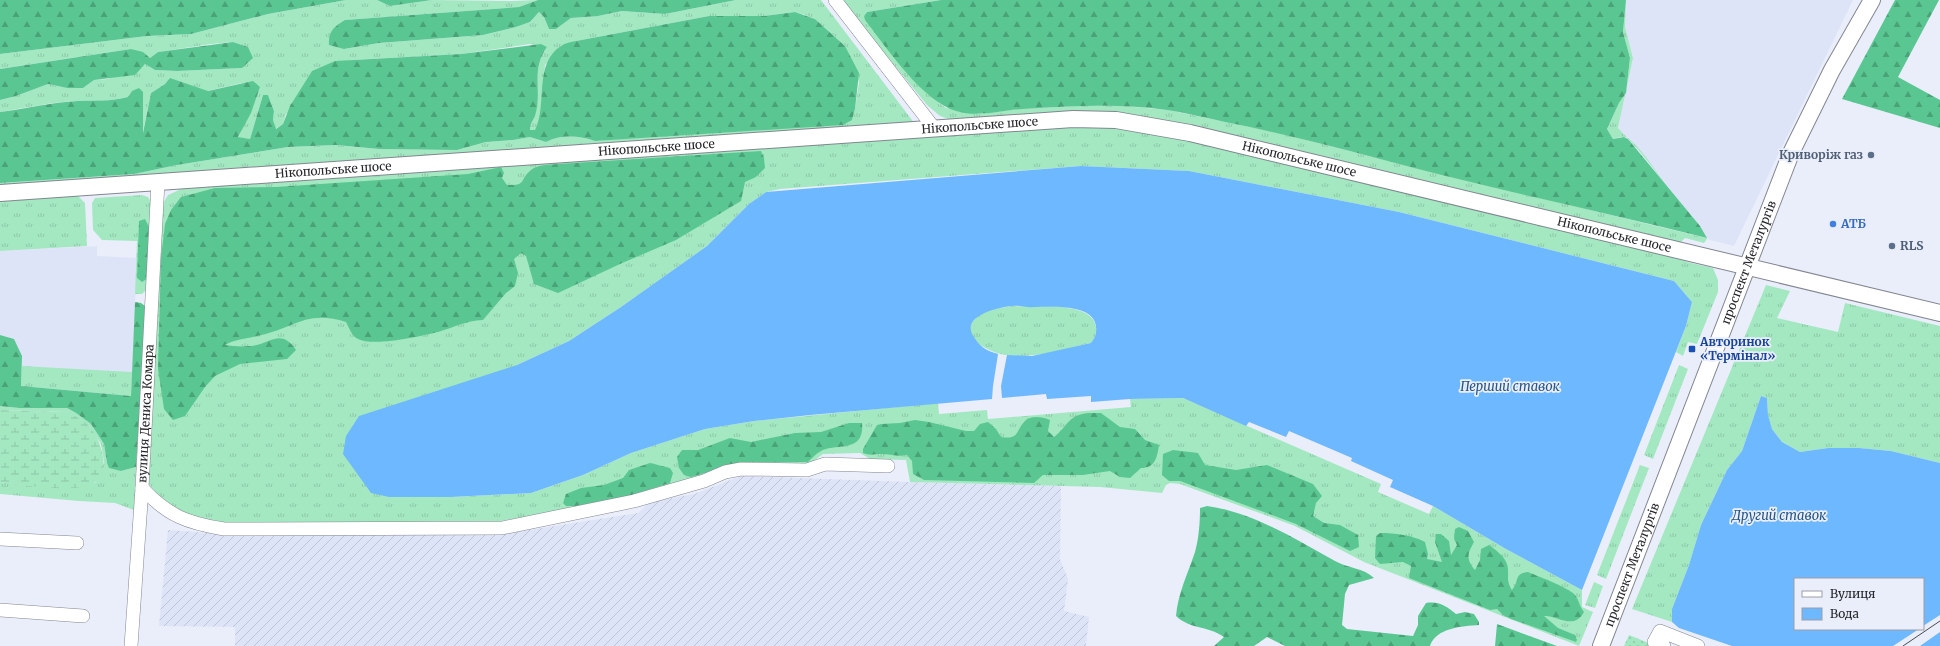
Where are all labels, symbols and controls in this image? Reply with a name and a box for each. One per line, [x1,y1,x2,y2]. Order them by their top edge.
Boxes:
street label: Нікопольське шосе [921,113,1038,136]
street label: Нікопольське шосе [598,136,715,159]
street label: Нікопольське шосе [1241,138,1358,180]
place label: Криворіж газ [1779,147,1863,162]
marker: Криворіж газ [1866,150,1876,160]
street label: Нікопольське шосе [274,158,392,181]
street label: проспект Металургів [1718,198,1779,326]
street label: Нікопольське шосе [1556,213,1673,255]
place label: АТБ [1840,216,1866,231]
marker: АТБ [1828,219,1838,229]
place label: RLS [1900,238,1923,253]
marker: RLS [1887,241,1897,251]
place label: Авторинок «Термінал» [1699,334,1776,363]
street label: вулиця Дениса Комара [134,343,157,483]
marker: Авторинок «Термінал» [1687,344,1697,354]
water label: Перший ставок [1460,378,1561,395]
street label: проспект Металургів [1601,501,1662,629]
water label: Другий ставок [1731,507,1827,524]
legend [1794,578,1924,630]
text: Вулиця [1830,586,1875,601]
text: Вода [1830,606,1860,621]

